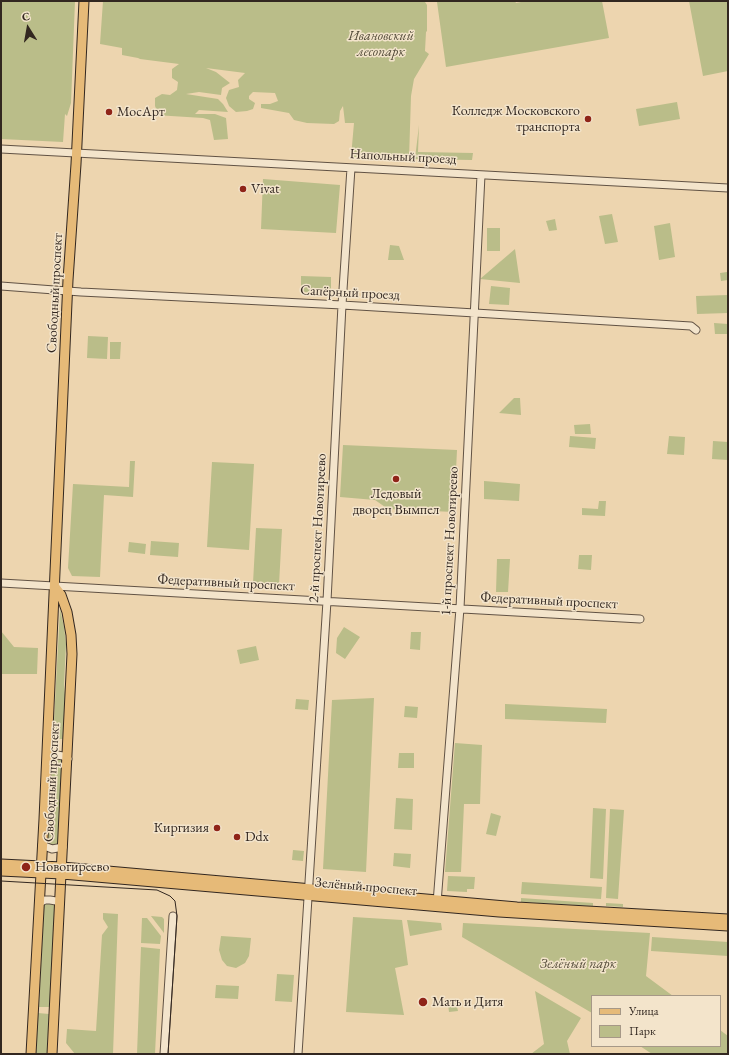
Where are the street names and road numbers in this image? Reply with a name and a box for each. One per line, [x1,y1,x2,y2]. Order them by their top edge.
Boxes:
street label: Напольный проезд [349,146,457,168]
street label: Свободный проспект [43,233,67,353]
street label: Сапёрный проезд [300,282,400,304]
street label: 2-й проспект Новогиреево [306,453,330,603]
street label: 1-й проспект Новогиреево [438,466,462,616]
street label: Федеративный проспект [157,571,295,595]
street label: Федеративный проспект [480,589,618,613]
street label: Свободный проспект [40,722,64,842]
street label: Зелёный проспект [314,874,418,900]

